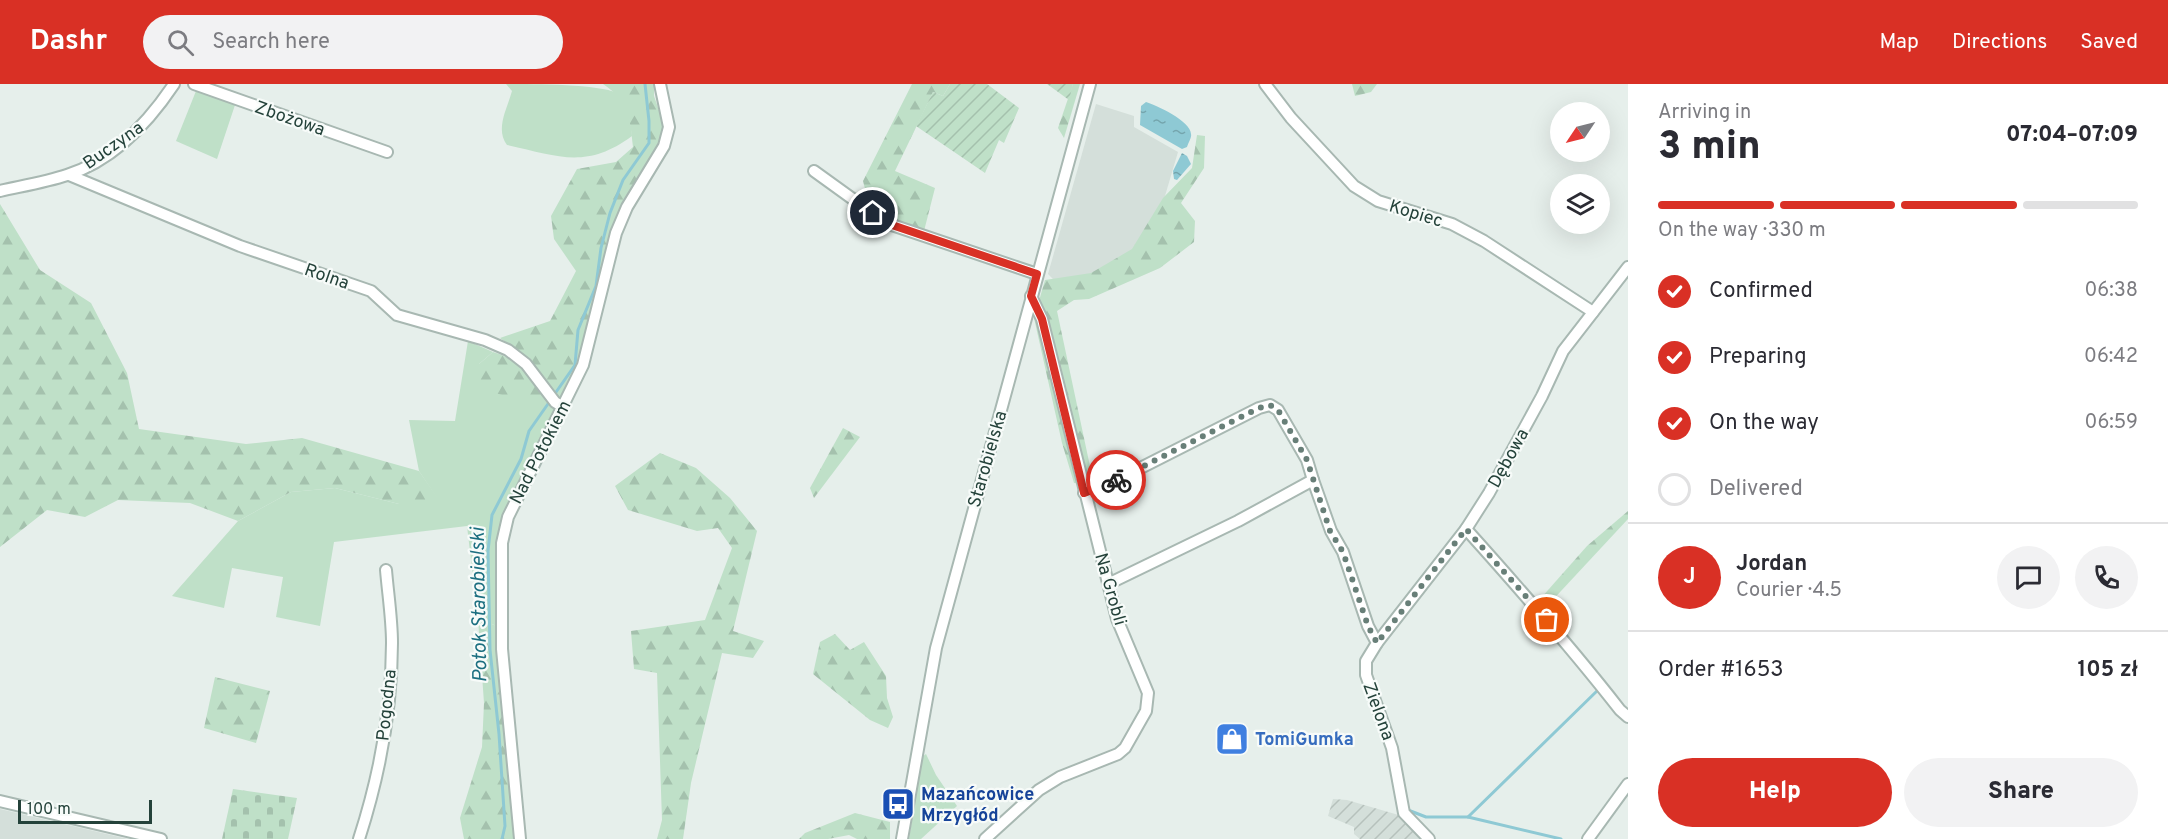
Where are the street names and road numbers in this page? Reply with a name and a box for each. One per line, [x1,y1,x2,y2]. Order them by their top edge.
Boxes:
street label: Zbożowa [251,97,328,142]
street label: Buczyna [79,117,149,175]
street label: Kopiec [1386,195,1445,233]
street label: Rolna [301,259,352,296]
street label: Nad Potokiem [505,397,577,508]
street label: Starobielska [964,408,1013,510]
street label: Dębowa [1484,425,1535,492]
street label: Na Grobli [1088,551,1131,628]
street label: Pogodna [372,668,403,742]
street label: Zielona [1356,679,1399,744]

